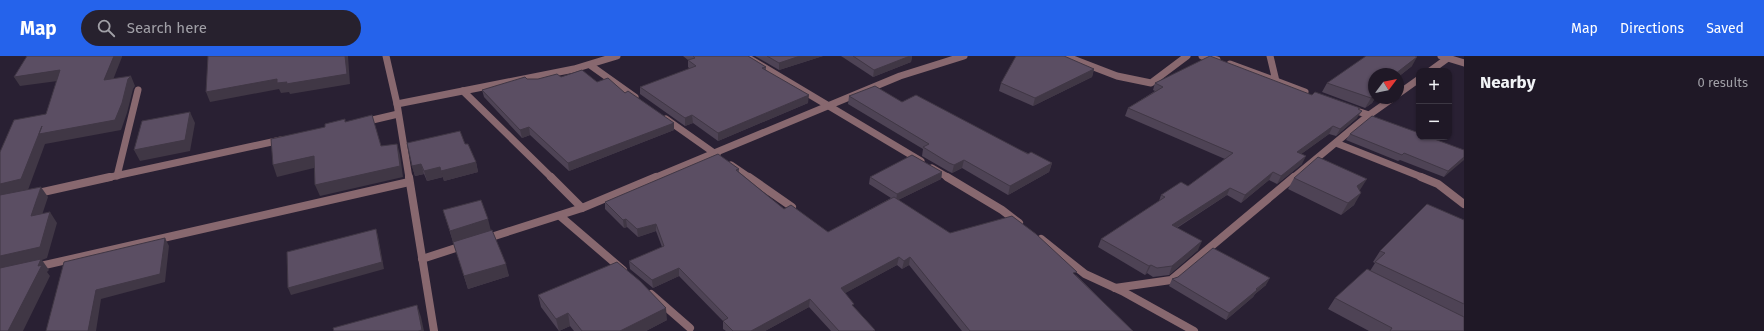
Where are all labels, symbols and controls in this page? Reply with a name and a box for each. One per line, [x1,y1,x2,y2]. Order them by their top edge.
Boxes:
search box [81,10,361,46]
text: Map [20,17,57,40]
icon: search [95,17,117,39]
text: Search here [127,19,207,37]
text: Map [1571,20,1598,37]
text: Directions [1620,20,1684,37]
text: Saved [1706,20,1744,37]
north arrow [1368,68,1404,104]
map controls [1416,68,1452,140]
button: + [1416,68,1452,104]
text: Nearby [1480,72,1535,93]
text: 0 results [1697,75,1748,90]
button: − [1416,104,1452,140]

